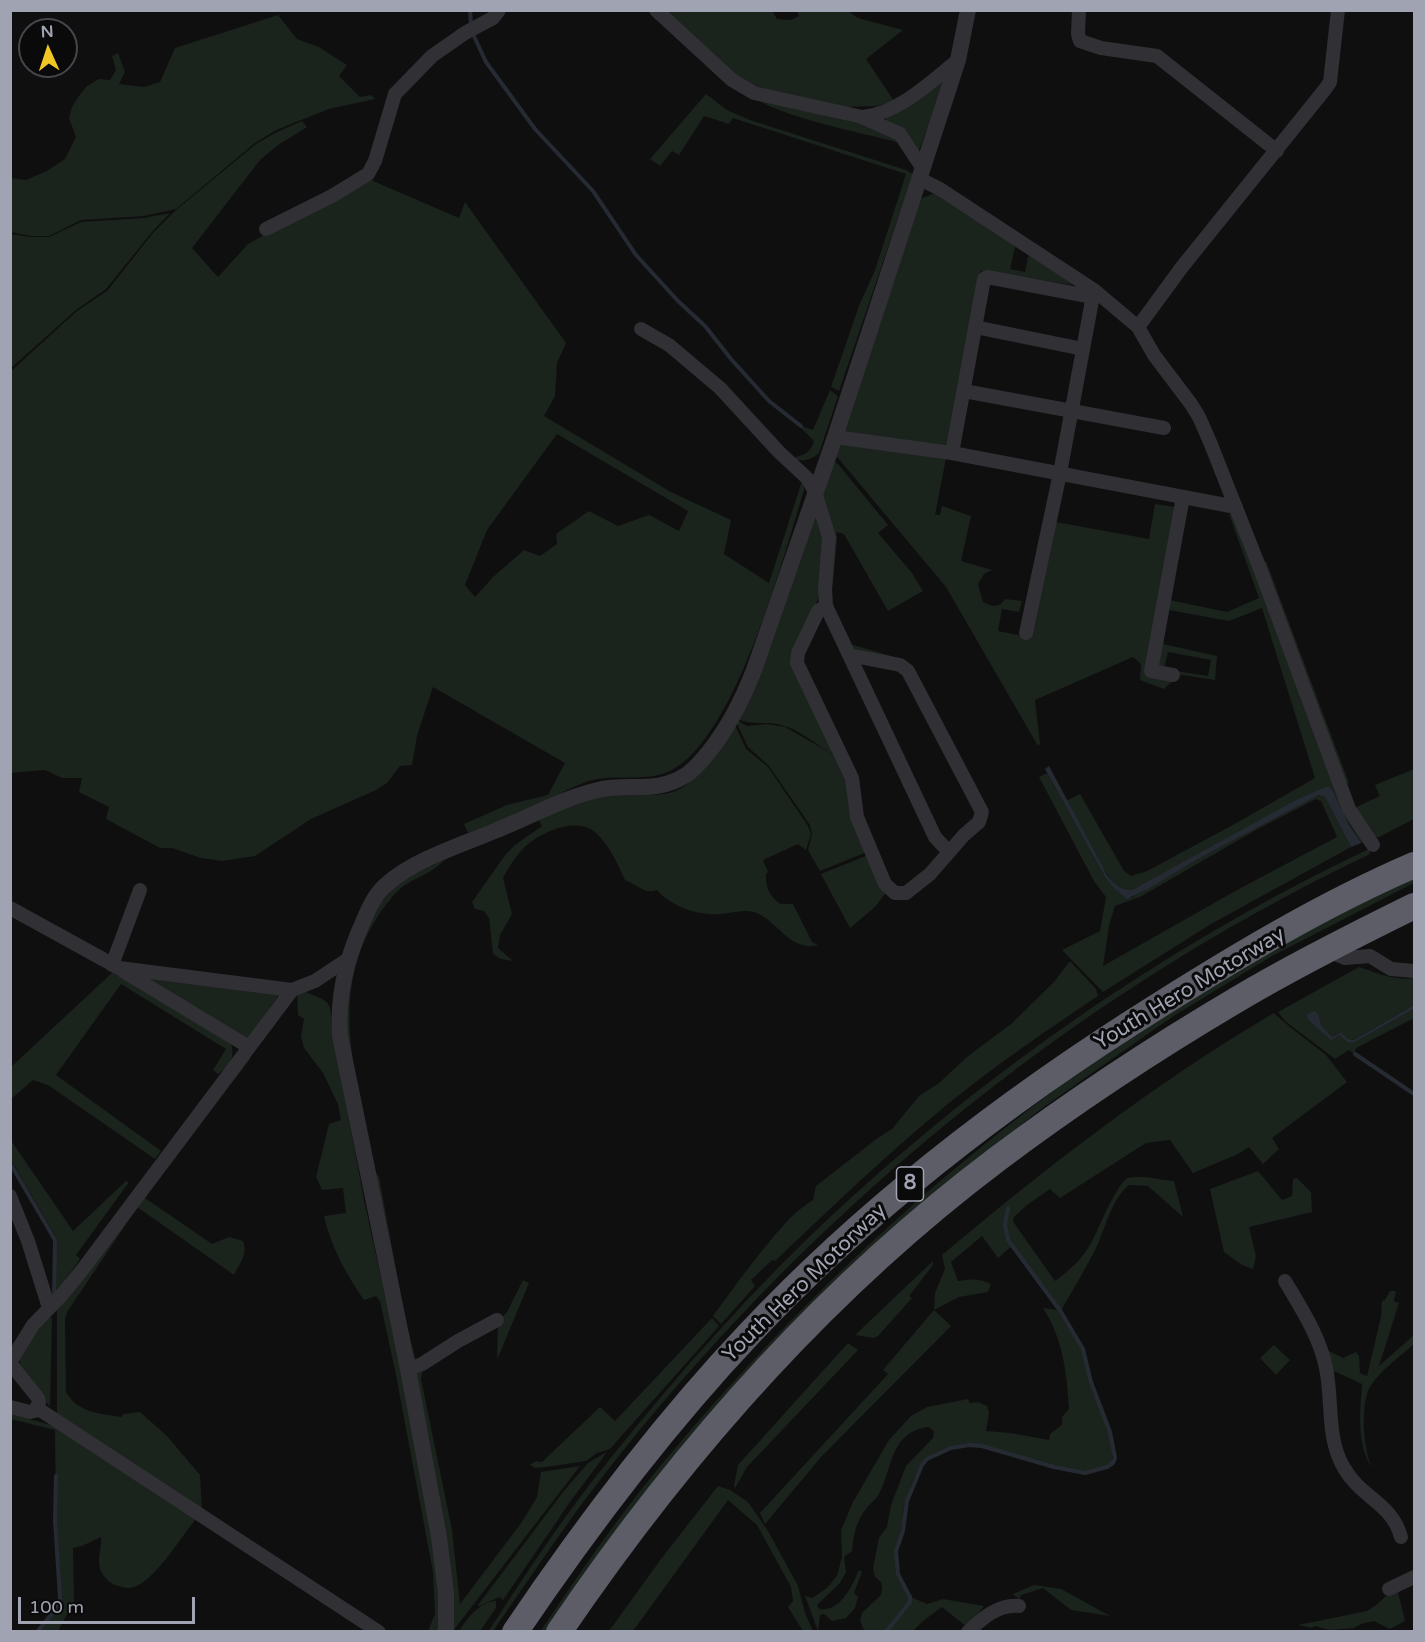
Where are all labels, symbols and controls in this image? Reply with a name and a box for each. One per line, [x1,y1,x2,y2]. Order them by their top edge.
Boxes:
north arrow [18,18,78,78]
text: N [40,22,54,42]
street label: Youth Hero Motorway [1090,922,1290,1056]
road number: 8 [896,1167,924,1201]
street label: Youth Hero Motorway [718,1198,892,1368]
scale bar [21,1585,198,1623]
text: 100 m [29,1596,84,1618]

